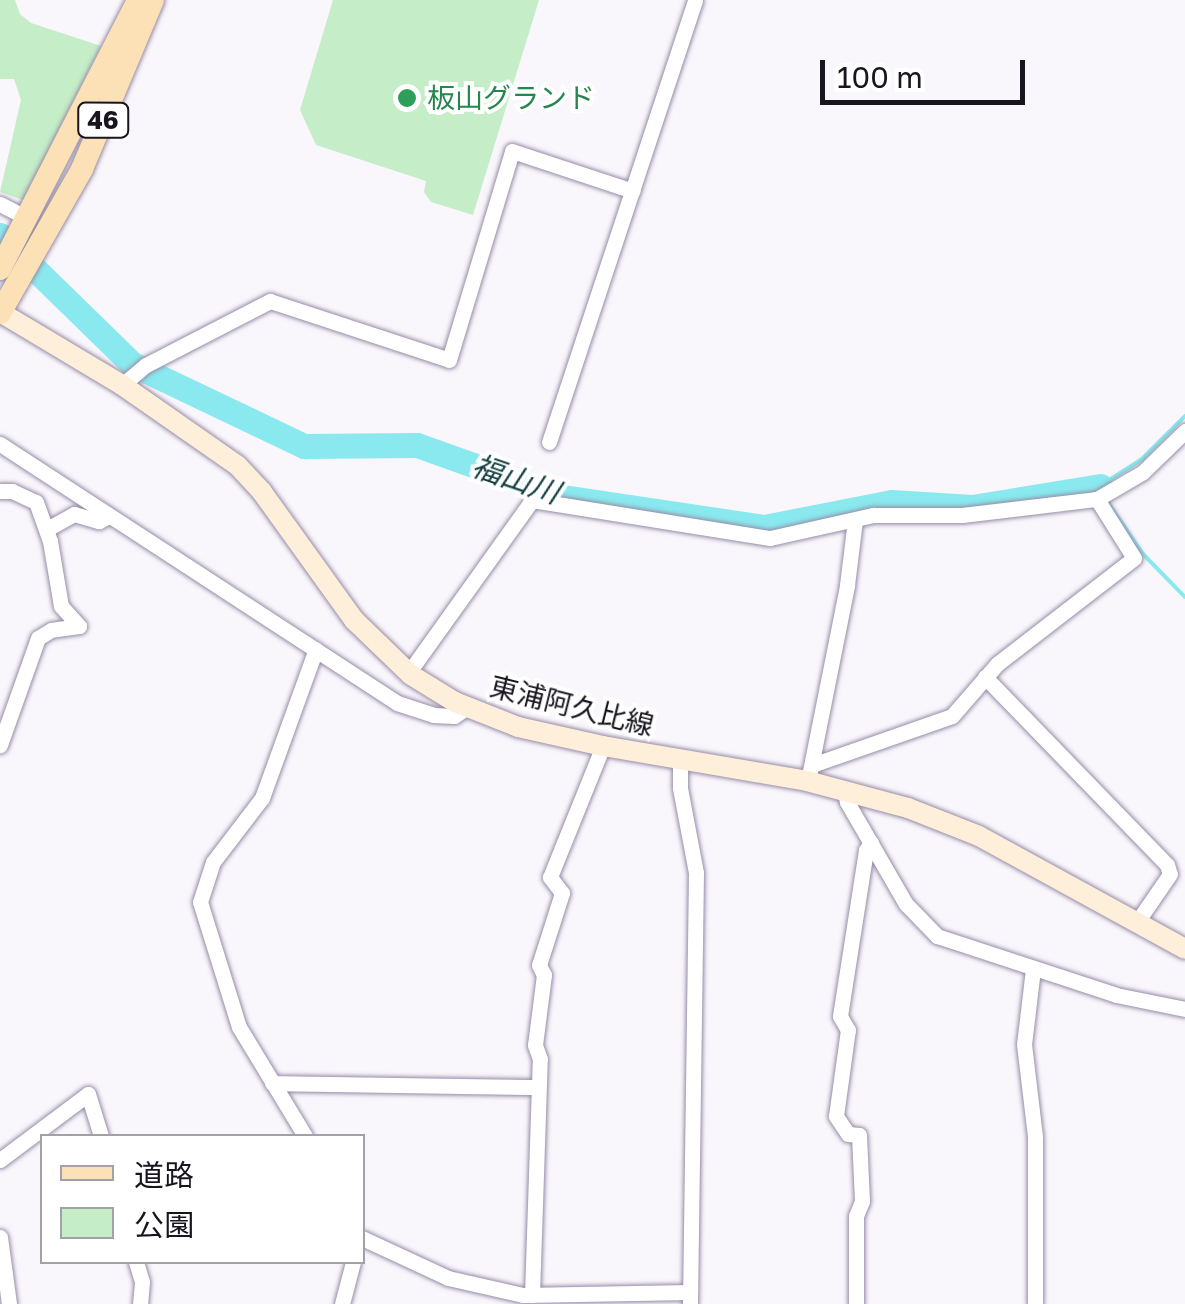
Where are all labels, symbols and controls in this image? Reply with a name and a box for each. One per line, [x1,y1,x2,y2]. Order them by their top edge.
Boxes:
scale bar [825,40,1030,102]
text: 100 m [837,59,923,95]
place label: 板山グランド [427,81,595,115]
marker: 板山グランド [396,87,418,109]
road number: 46 [76,100,130,140]
water label: 福山川 [468,447,564,511]
street label: 東浦阿久比線 [486,669,658,743]
legend [40,1134,365,1264]
text: 道路 [134,1157,194,1193]
text: 公園 [134,1207,194,1243]

